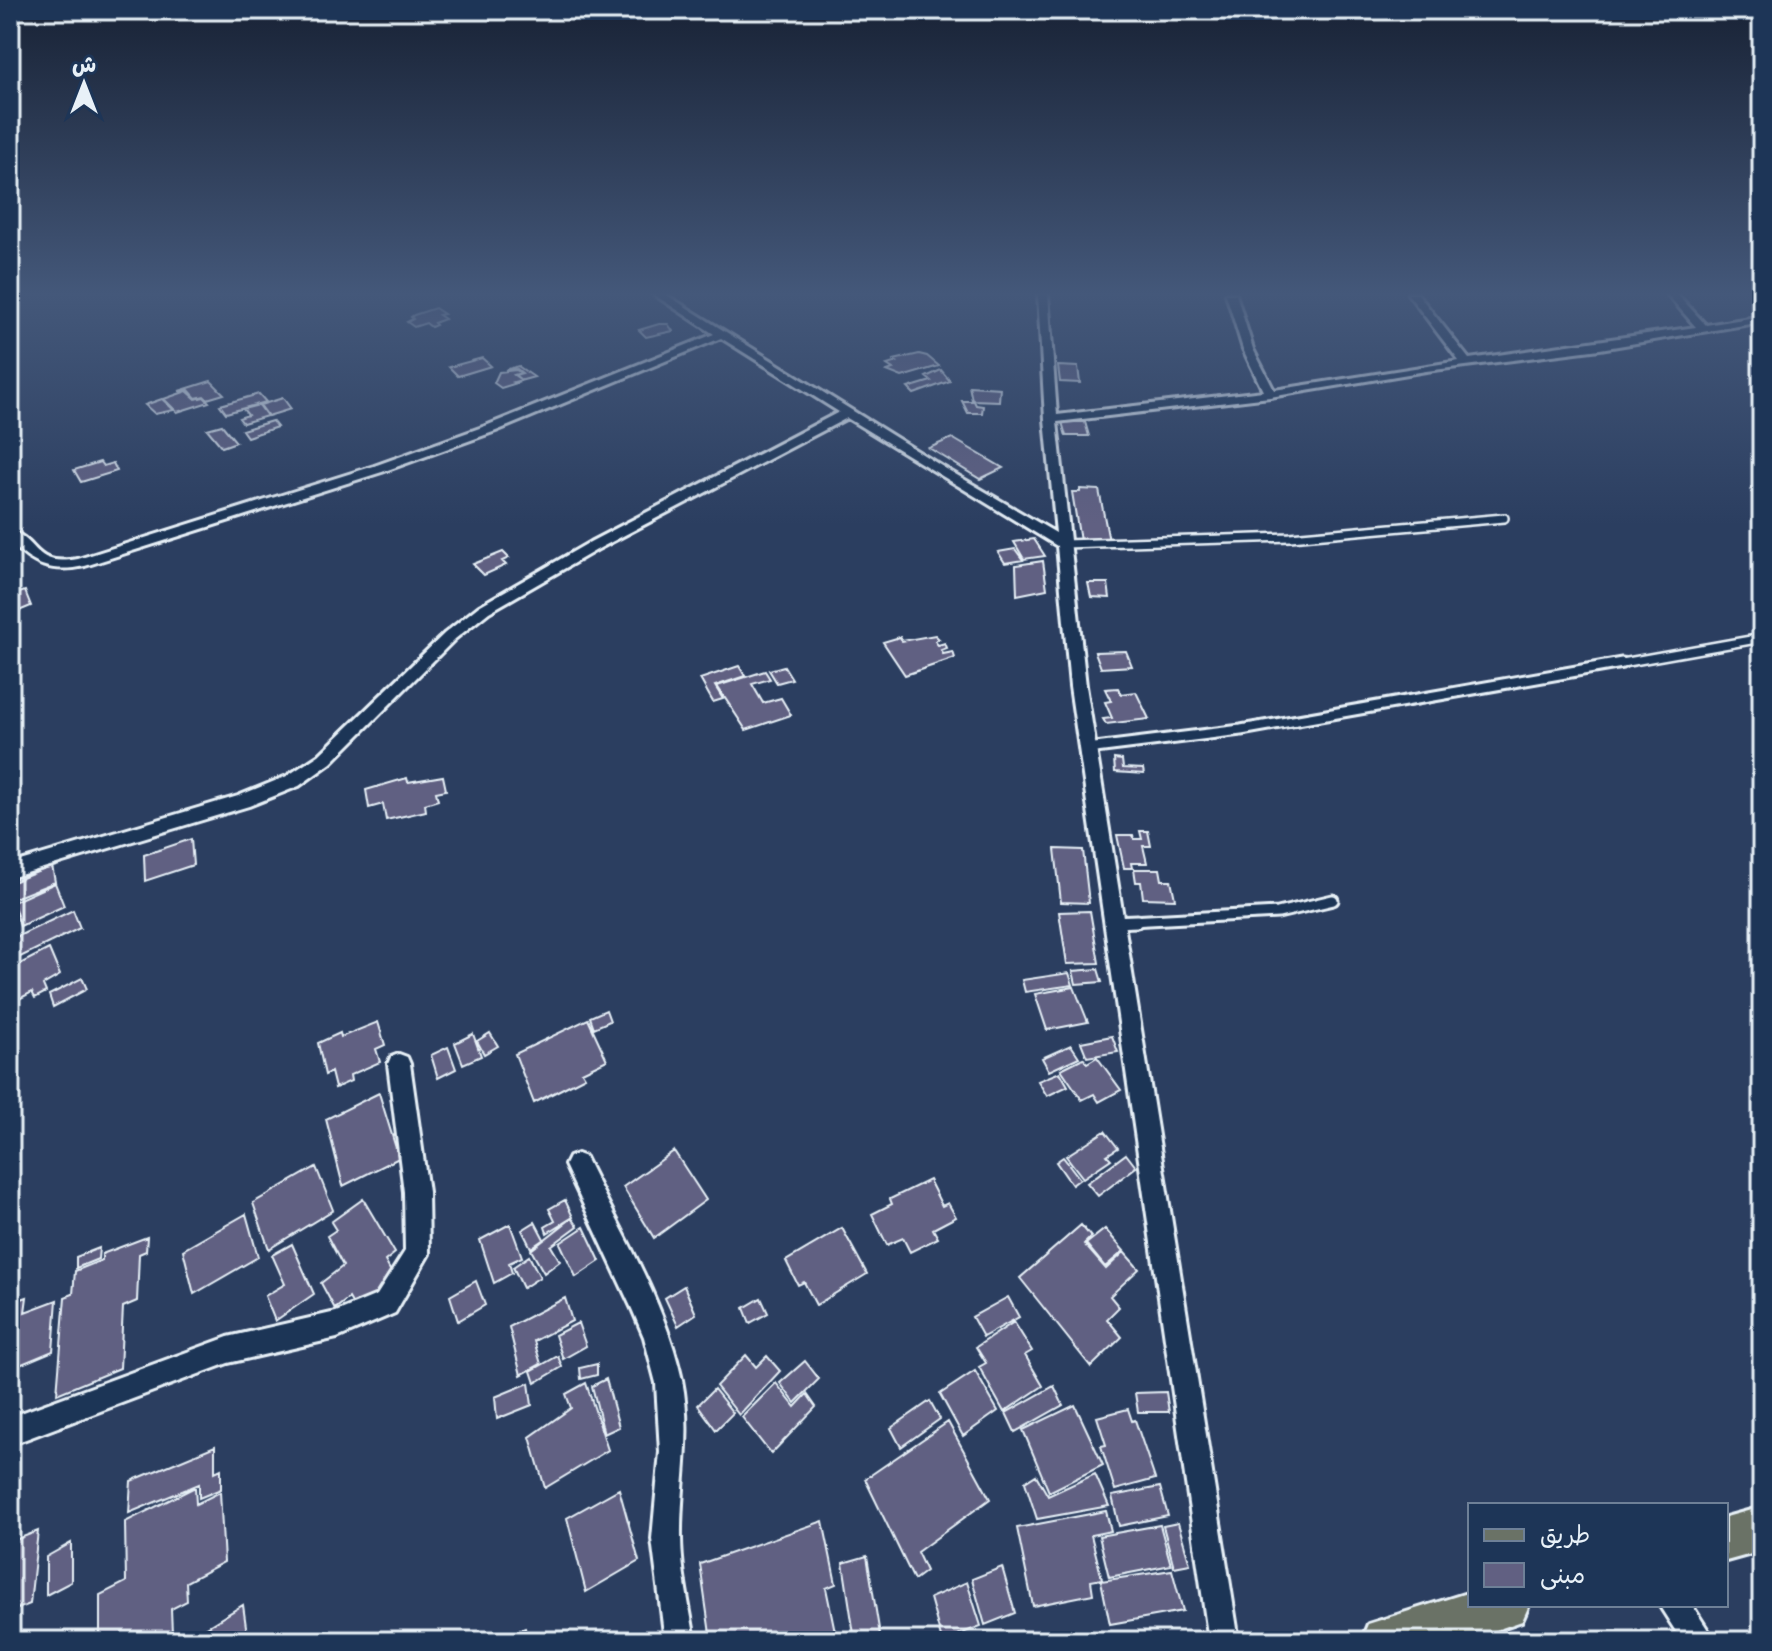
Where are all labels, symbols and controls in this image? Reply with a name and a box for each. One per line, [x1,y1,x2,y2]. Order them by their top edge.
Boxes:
north arrow [44,44,124,124]
text: ش [72,45,96,84]
legend [1468,1503,1728,1607]
text: طريق [1540,1514,1590,1556]
text: مبنى [1540,1554,1585,1596]

